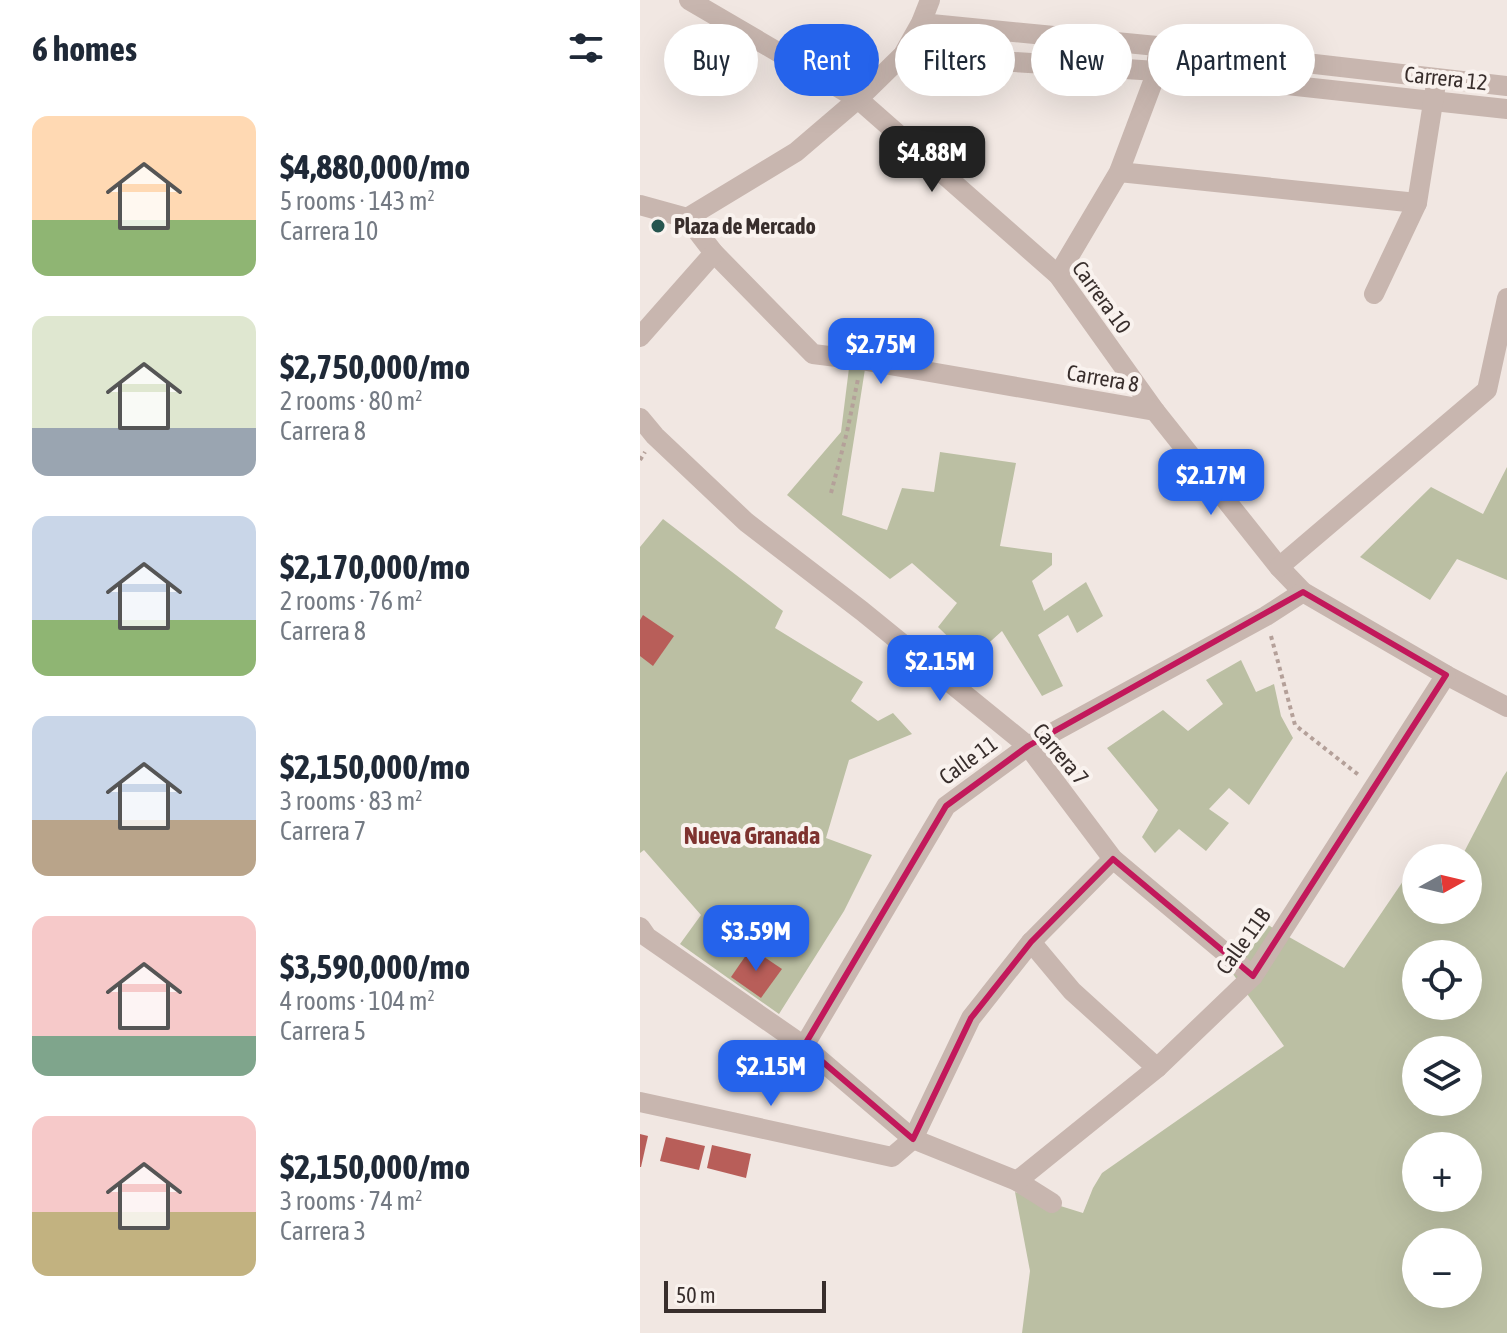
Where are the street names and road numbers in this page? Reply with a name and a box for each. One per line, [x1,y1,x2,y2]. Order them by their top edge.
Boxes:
street label: Carrera 12 [1403,61,1489,95]
street label: Carrera 10 [1067,256,1137,338]
street label: Carrera 8 [1065,359,1141,397]
street label: Carrera 7 [1028,718,1094,790]
street label: Calle 11 [934,730,1002,790]
street label: Calle 11B [1210,902,1276,979]

